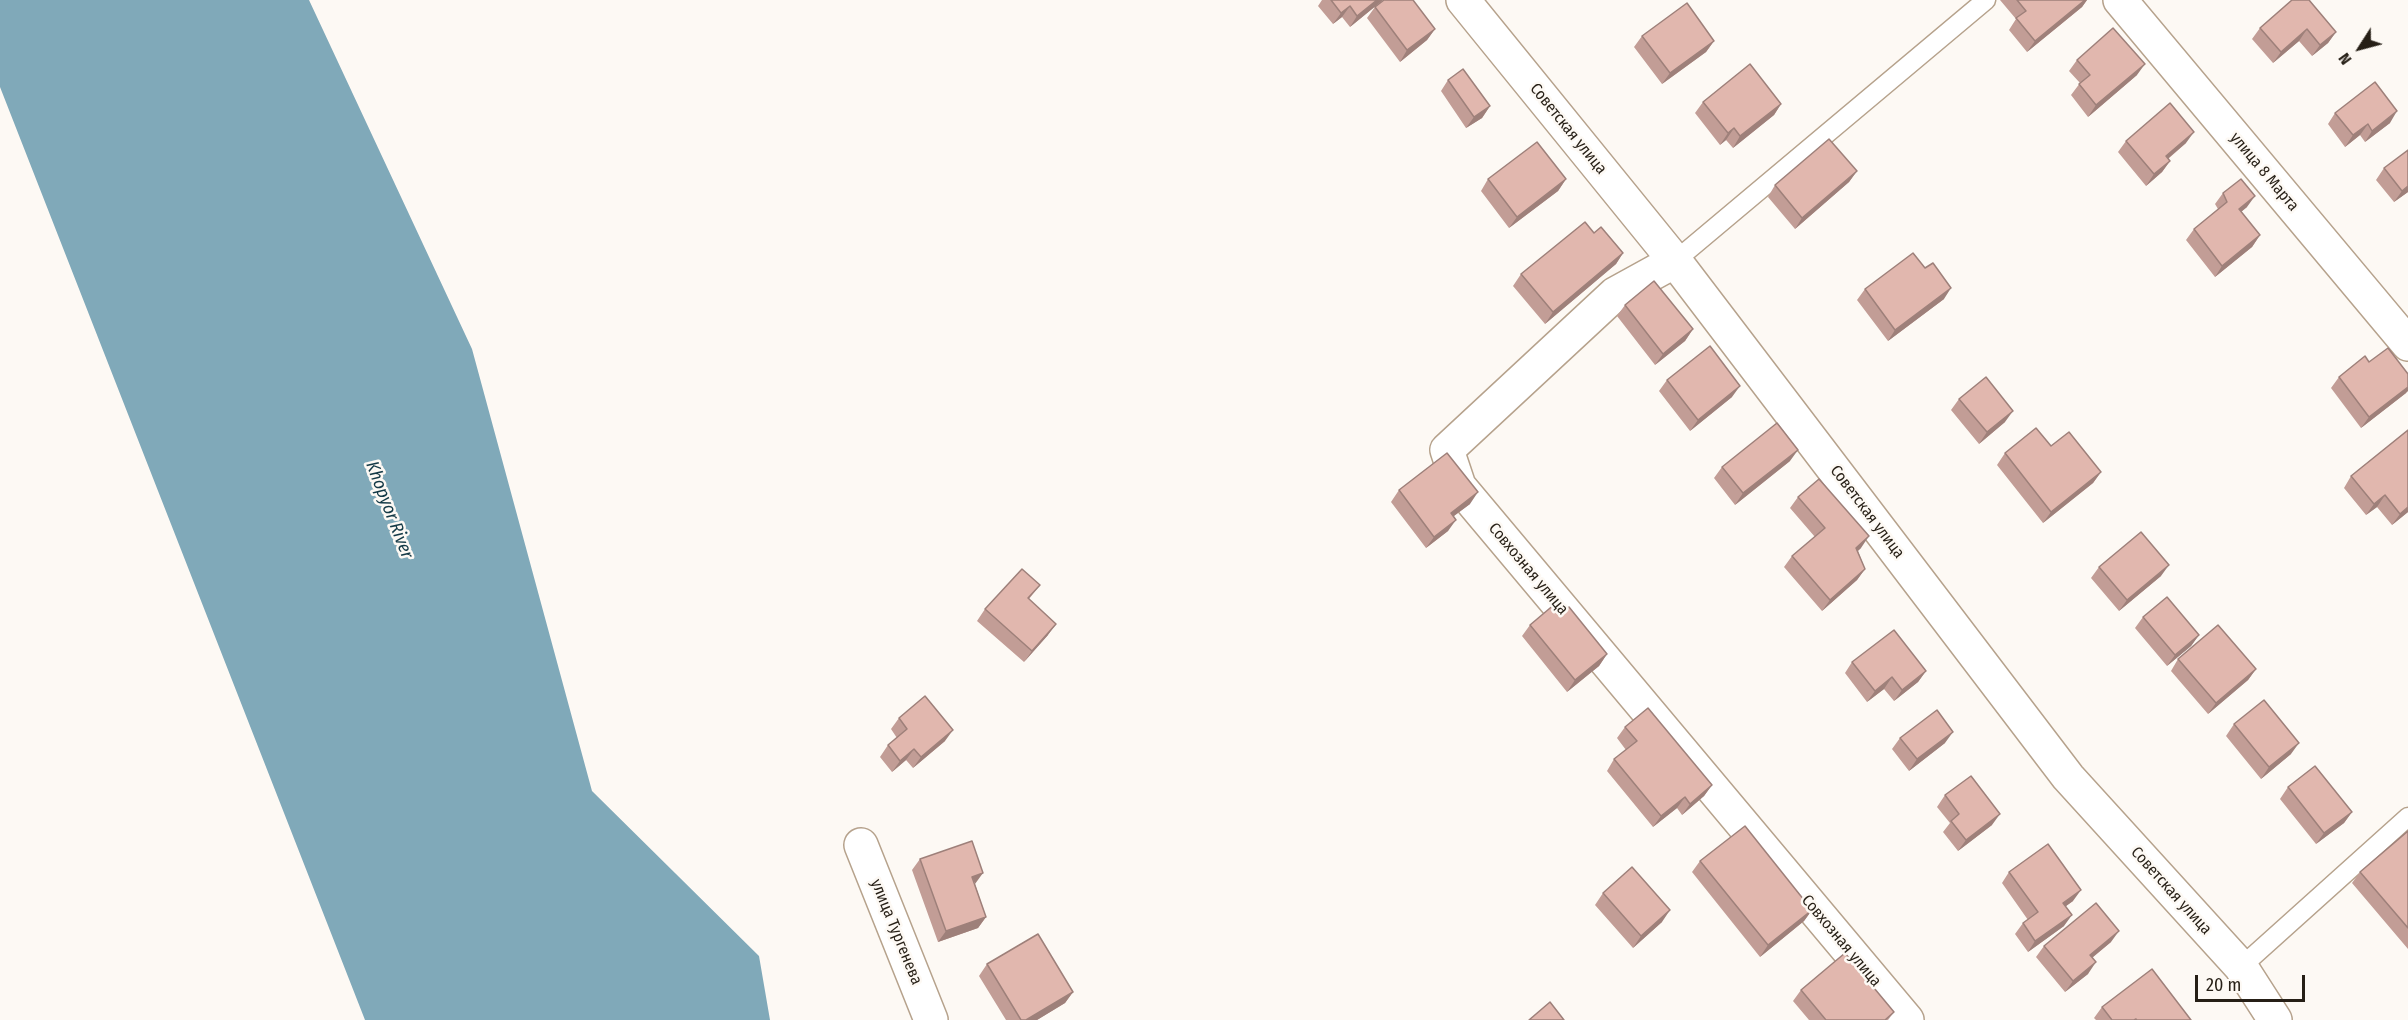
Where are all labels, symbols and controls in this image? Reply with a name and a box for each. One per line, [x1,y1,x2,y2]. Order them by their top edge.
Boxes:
north arrow [2330,18,2390,78]
text: N [2335,49,2356,68]
street label: Советская улица [1525,80,1611,178]
street label: улица 8 Марта [2226,129,2302,215]
water label: Khopyor River [361,458,417,562]
street label: Советская улица [1826,462,1908,562]
street label: Совхозная улица [1484,519,1572,619]
street label: Советская улица [2127,843,2215,939]
street label: улица Тургенева [866,876,926,988]
street label: Совхозная улица [1797,891,1885,991]
scale bar [2198,963,2308,1001]
text: 20 m [2206,974,2241,996]

